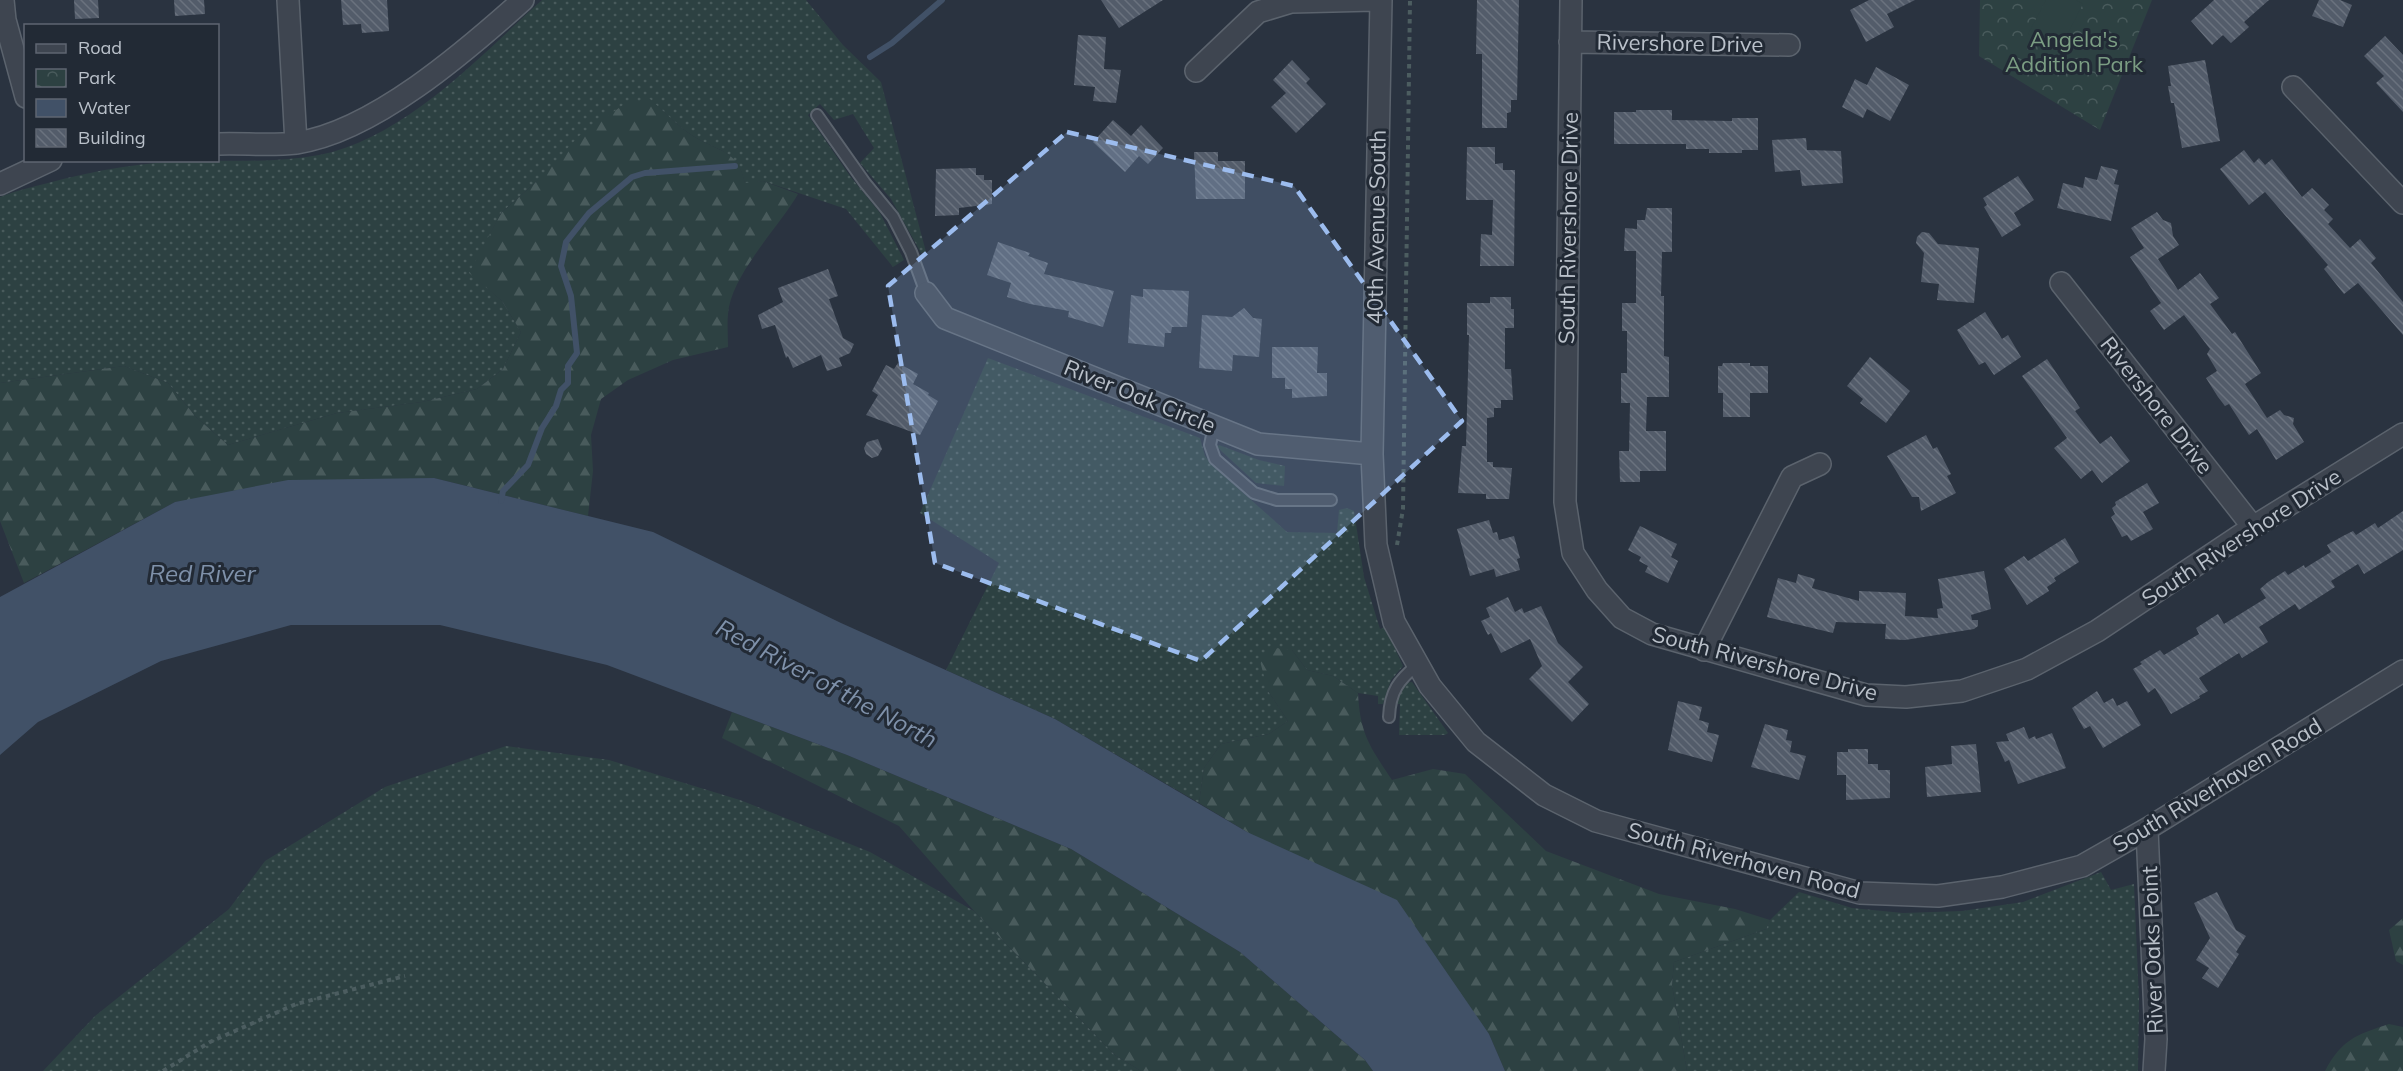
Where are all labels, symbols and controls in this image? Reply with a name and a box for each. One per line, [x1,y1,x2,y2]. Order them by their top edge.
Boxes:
legend [24,24,219,162]
park label: Angela's Addition Park [2005,25,2144,78]
street label: Rivershore Drive [1596,28,1764,58]
text: Road [78,36,122,59]
text: Park [78,66,117,89]
text: Water [78,96,131,119]
street label: South Rivershore Drive [1552,112,1584,344]
text: Building [78,126,146,149]
street label: 40th Avenue South [1360,129,1392,325]
street label: Rivershore Drive [2095,331,2219,479]
street label: River Oak Circle [1060,353,1220,439]
street label: South Rivershore Drive [2136,462,2346,612]
water label: Red River [149,558,257,588]
water label: Red River of the North [711,612,943,754]
street label: South Rivershore Drive [1649,619,1881,707]
street label: South Riverhaven Road [2107,711,2327,859]
street label: South Riverhaven Road [1625,816,1863,904]
street label: River Oaks Point [2135,865,2169,1034]

